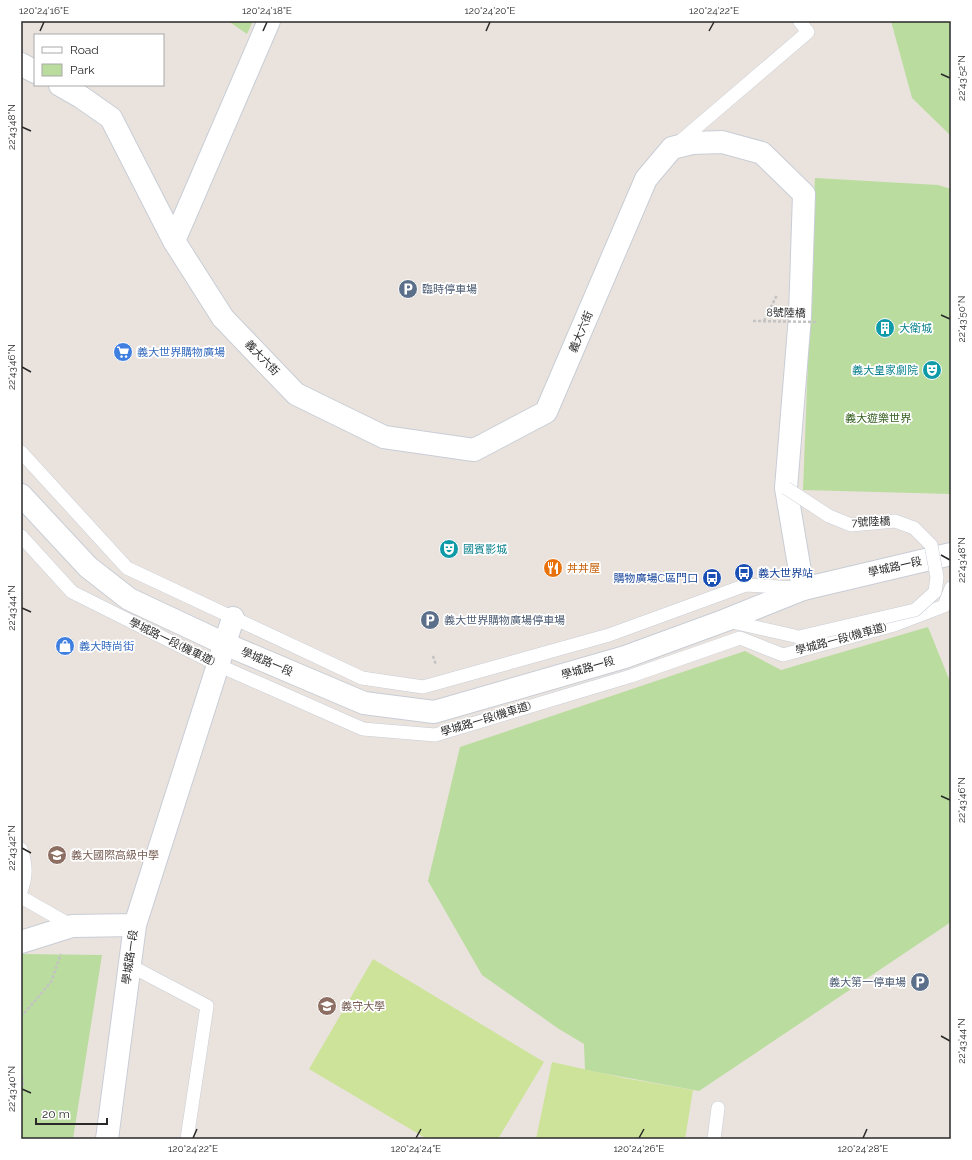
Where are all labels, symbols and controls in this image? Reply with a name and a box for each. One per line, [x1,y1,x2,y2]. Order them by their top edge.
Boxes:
text: 120°24'16"E [19,5,69,16]
text: 120°24'18"E [242,5,292,16]
text: 120°24'20"E [465,5,515,16]
text: 120°24'22"E [689,5,739,16]
legend [34,34,164,86]
text: Road [70,43,99,57]
text: 22°43'52"N [956,55,967,101]
text: Park [70,63,95,77]
text: 22°43'48"N [6,104,17,150]
parking icon: 臨時停車場 [397,278,419,300]
place label: 臨時停車場 [422,283,477,296]
text: 22°43'50"N [956,296,967,342]
street label: 8號陸橋 [766,306,806,320]
street label: 義大六街 [566,309,596,355]
building icon: 大衛城 [874,317,896,339]
place label: 大衛城 [899,322,932,335]
street label: 義大六街 [242,338,282,378]
supermarket icon: 義大世界購物廣場 [112,341,134,363]
text: 22°43'46"N [6,344,17,390]
place label: 義大世界購物廣場 [137,346,225,359]
theatre icon: 義大皇家劇院 [921,359,943,381]
place label: 義大皇家劇院 [852,364,918,377]
park label: 義大遊樂世界 [845,412,912,425]
street label: 7號陸橋 [851,515,891,529]
text: 22°43'48"N [956,537,967,583]
theatre icon: 國賓影城 [438,538,460,560]
place label: 國賓影城 [463,543,507,556]
street label: 學城路一段 [867,554,923,580]
restaurant icon: 丼丼屋 [542,557,564,579]
place label: 丼丼屋 [567,562,600,575]
bus stop icon: 義大世界站 [733,562,755,584]
bus stop icon: 購物廣場C區門口 [701,567,723,589]
place label: 義大世界站 [758,567,813,580]
place label: 購物廣場C區門口 [613,572,698,585]
text: 22°43'44"N [6,585,17,631]
parking icon: 義大世界購物廣場停車場 [419,609,441,631]
place label: 義大世界購物廣場停車場 [444,614,565,627]
street label: 學城路一段(機車道) [127,616,217,668]
street label: 學城路一段(機車道) [794,621,888,657]
shop icon: 義大時尚街 [54,635,76,657]
place label: 義大時尚街 [79,640,134,653]
street label: 學城路一段 [239,645,295,679]
street label: 學城路一段 [560,654,616,682]
street label: 學城路一段(機車道) [439,699,533,739]
text: 22°43'46"N [956,777,967,823]
text: 22°43'42"N [6,825,17,871]
school or university icon: 義大國際高級中學 [46,844,68,866]
place label: 義大國際高級中學 [71,849,159,862]
street label: 學城路一段 [120,929,140,985]
parking icon: 義大第一停車場 [909,971,931,993]
place label: 義大第一停車場 [829,976,906,989]
school or university icon: 義守大學 [316,995,338,1017]
place label: 義守大學 [341,1000,385,1013]
text: 22°43'44"N [956,1018,967,1064]
text: 22°43'40"N [6,1066,17,1112]
scale bar [36,1100,107,1126]
text: 20 m [42,1107,70,1121]
text: 120°24'22"E [168,1143,218,1154]
text: 120°24'24"E [391,1143,441,1154]
text: 120°24'26"E [614,1143,664,1154]
text: 120°24'28"E [838,1143,888,1154]

